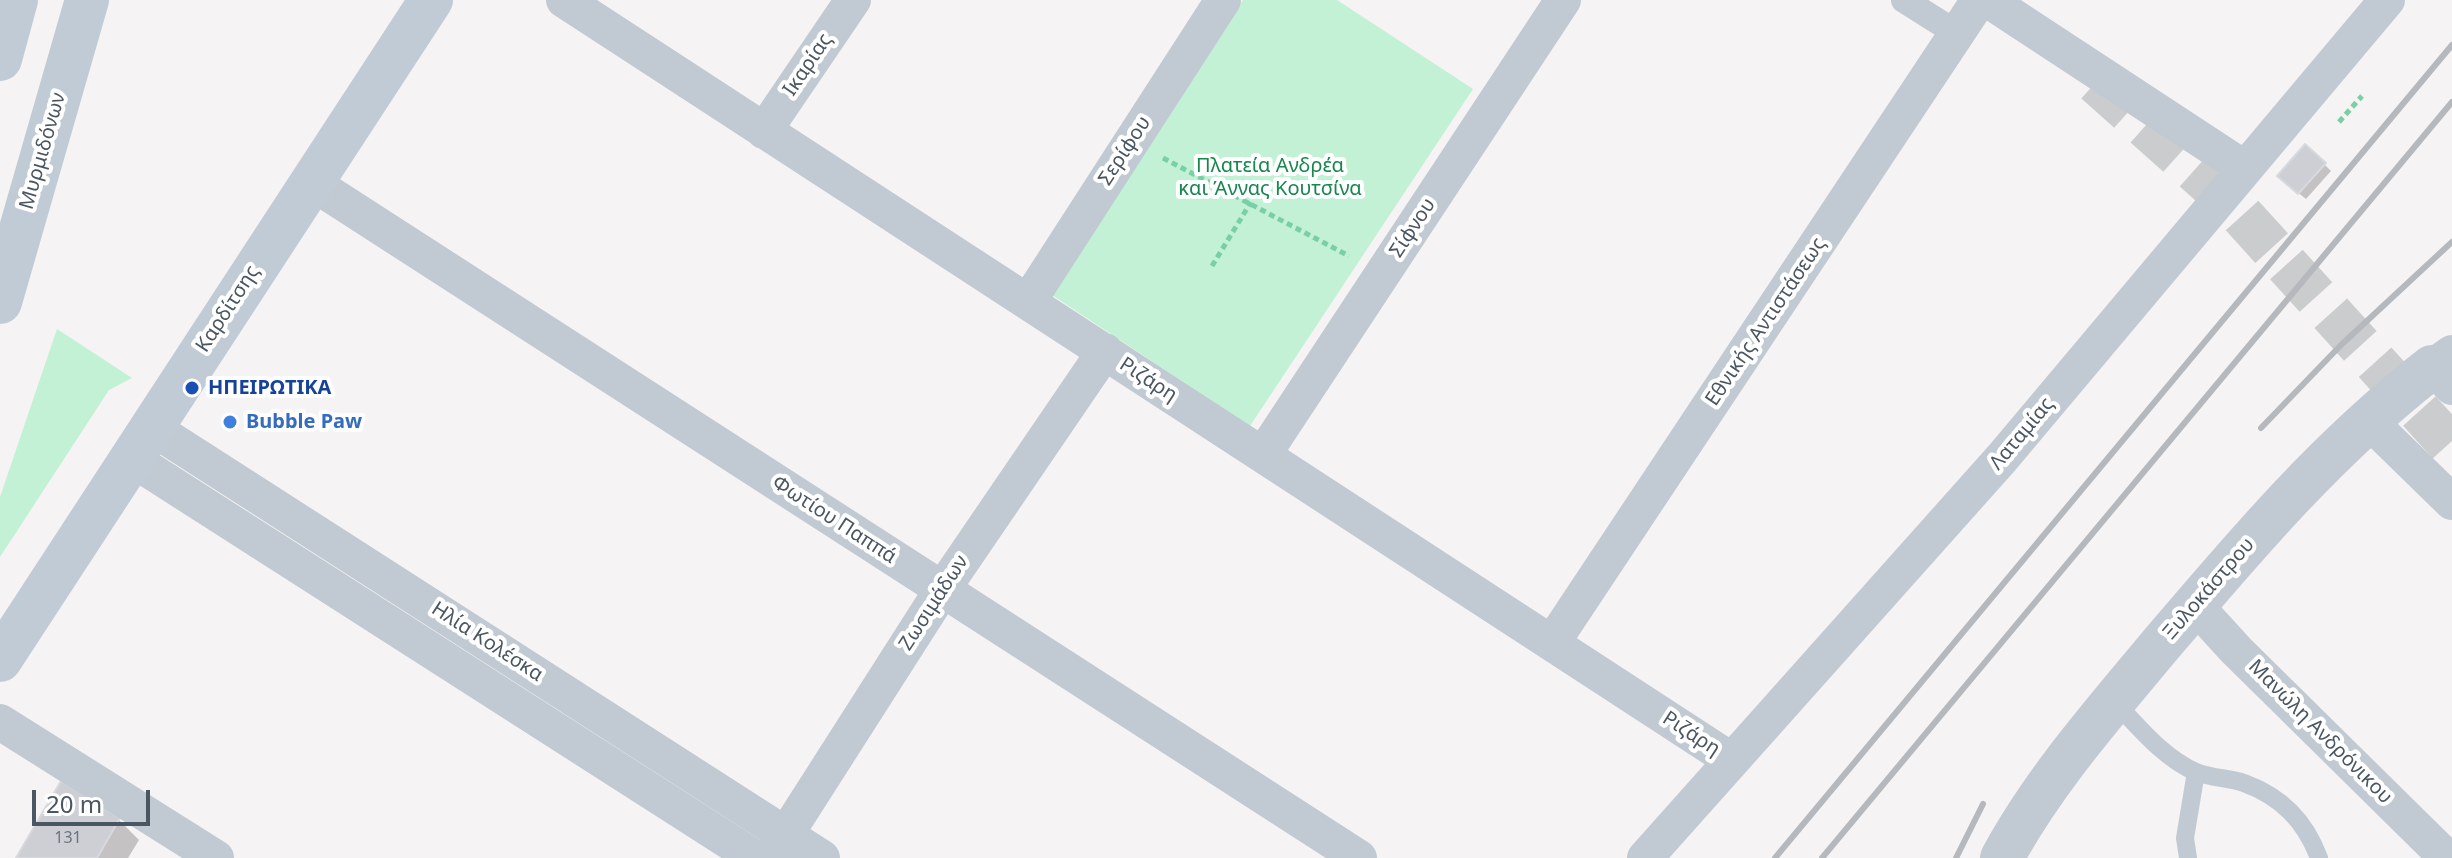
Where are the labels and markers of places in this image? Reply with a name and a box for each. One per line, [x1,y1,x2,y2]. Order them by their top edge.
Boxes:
place label: ΗΠΕΙΡΩΤΙΚΑ [208,376,331,400]
marker: ΗΠΕΙΡΩΤΙΚΑ [183,379,201,397]
place label: Bubble Paw [246,410,362,434]
marker: Bubble Paw [221,413,239,431]

